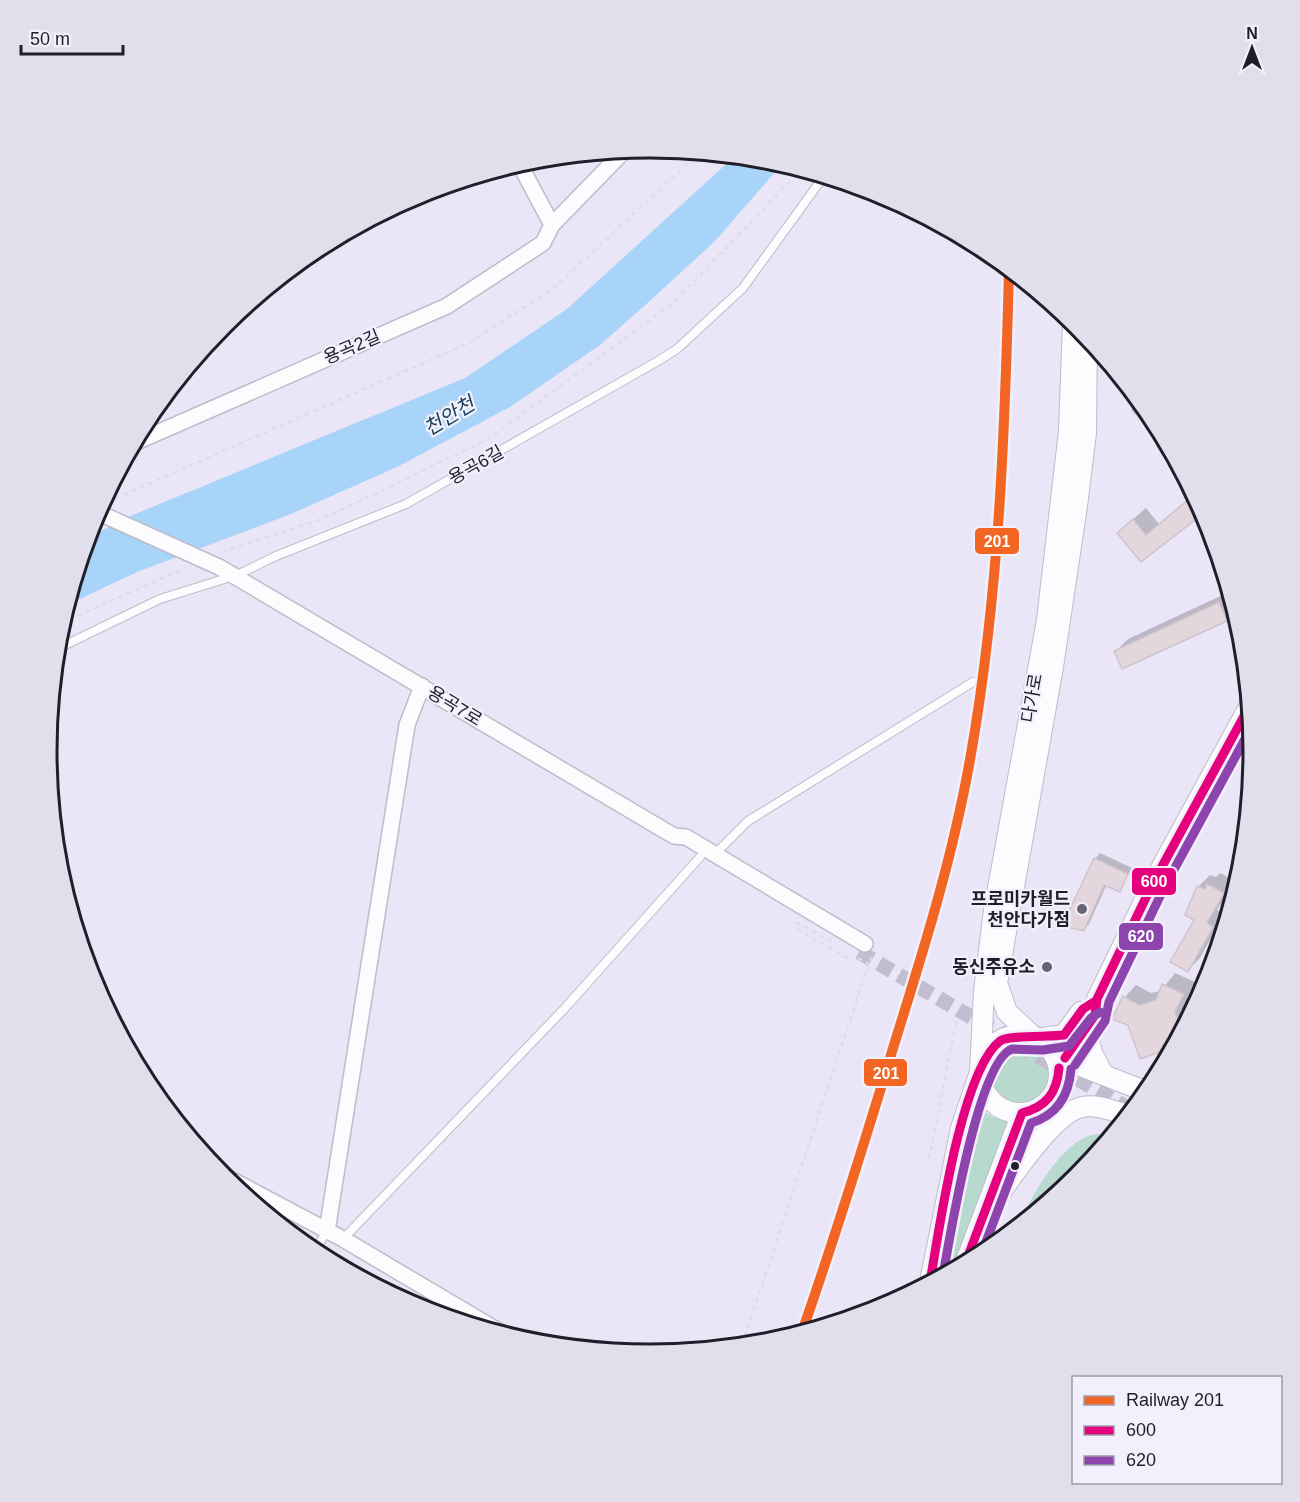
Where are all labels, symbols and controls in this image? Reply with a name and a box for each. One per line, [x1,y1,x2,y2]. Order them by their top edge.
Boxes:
scale bar [21,18,123,56]
north arrow [1222,18,1282,78]
text: N [1246,25,1258,42]
text: 50 m [30,29,70,49]
street label: 용곡2길 [321,326,383,368]
water label: 천안천 [420,391,481,440]
street label: 용곡6길 [445,442,507,488]
line badge: 201 [974,527,1020,555]
text: 201 [984,533,1010,550]
street label: 다가로 [1018,672,1046,724]
street label: 용곡7로 [424,682,486,730]
line badge: 600 [1131,867,1177,896]
text: 600 [1141,873,1167,890]
place label: 프로미카월드 천안다가점 [971,889,1070,930]
marker: 프로미카월드 천안다가점 [1075,902,1089,916]
line badge: 620 [1118,922,1164,951]
text: 620 [1128,928,1154,945]
place label: 동신주유소 [952,957,1035,977]
marker: 동신주유소 [1040,960,1054,974]
line badge: 201 [863,1058,908,1087]
text: 201 [873,1065,899,1082]
unlabelled marker [1009,1160,1021,1172]
legend [1072,1376,1282,1484]
text: Railway 201 [1126,1390,1224,1410]
text: 600 [1126,1420,1156,1440]
text: 620 [1126,1450,1156,1470]

